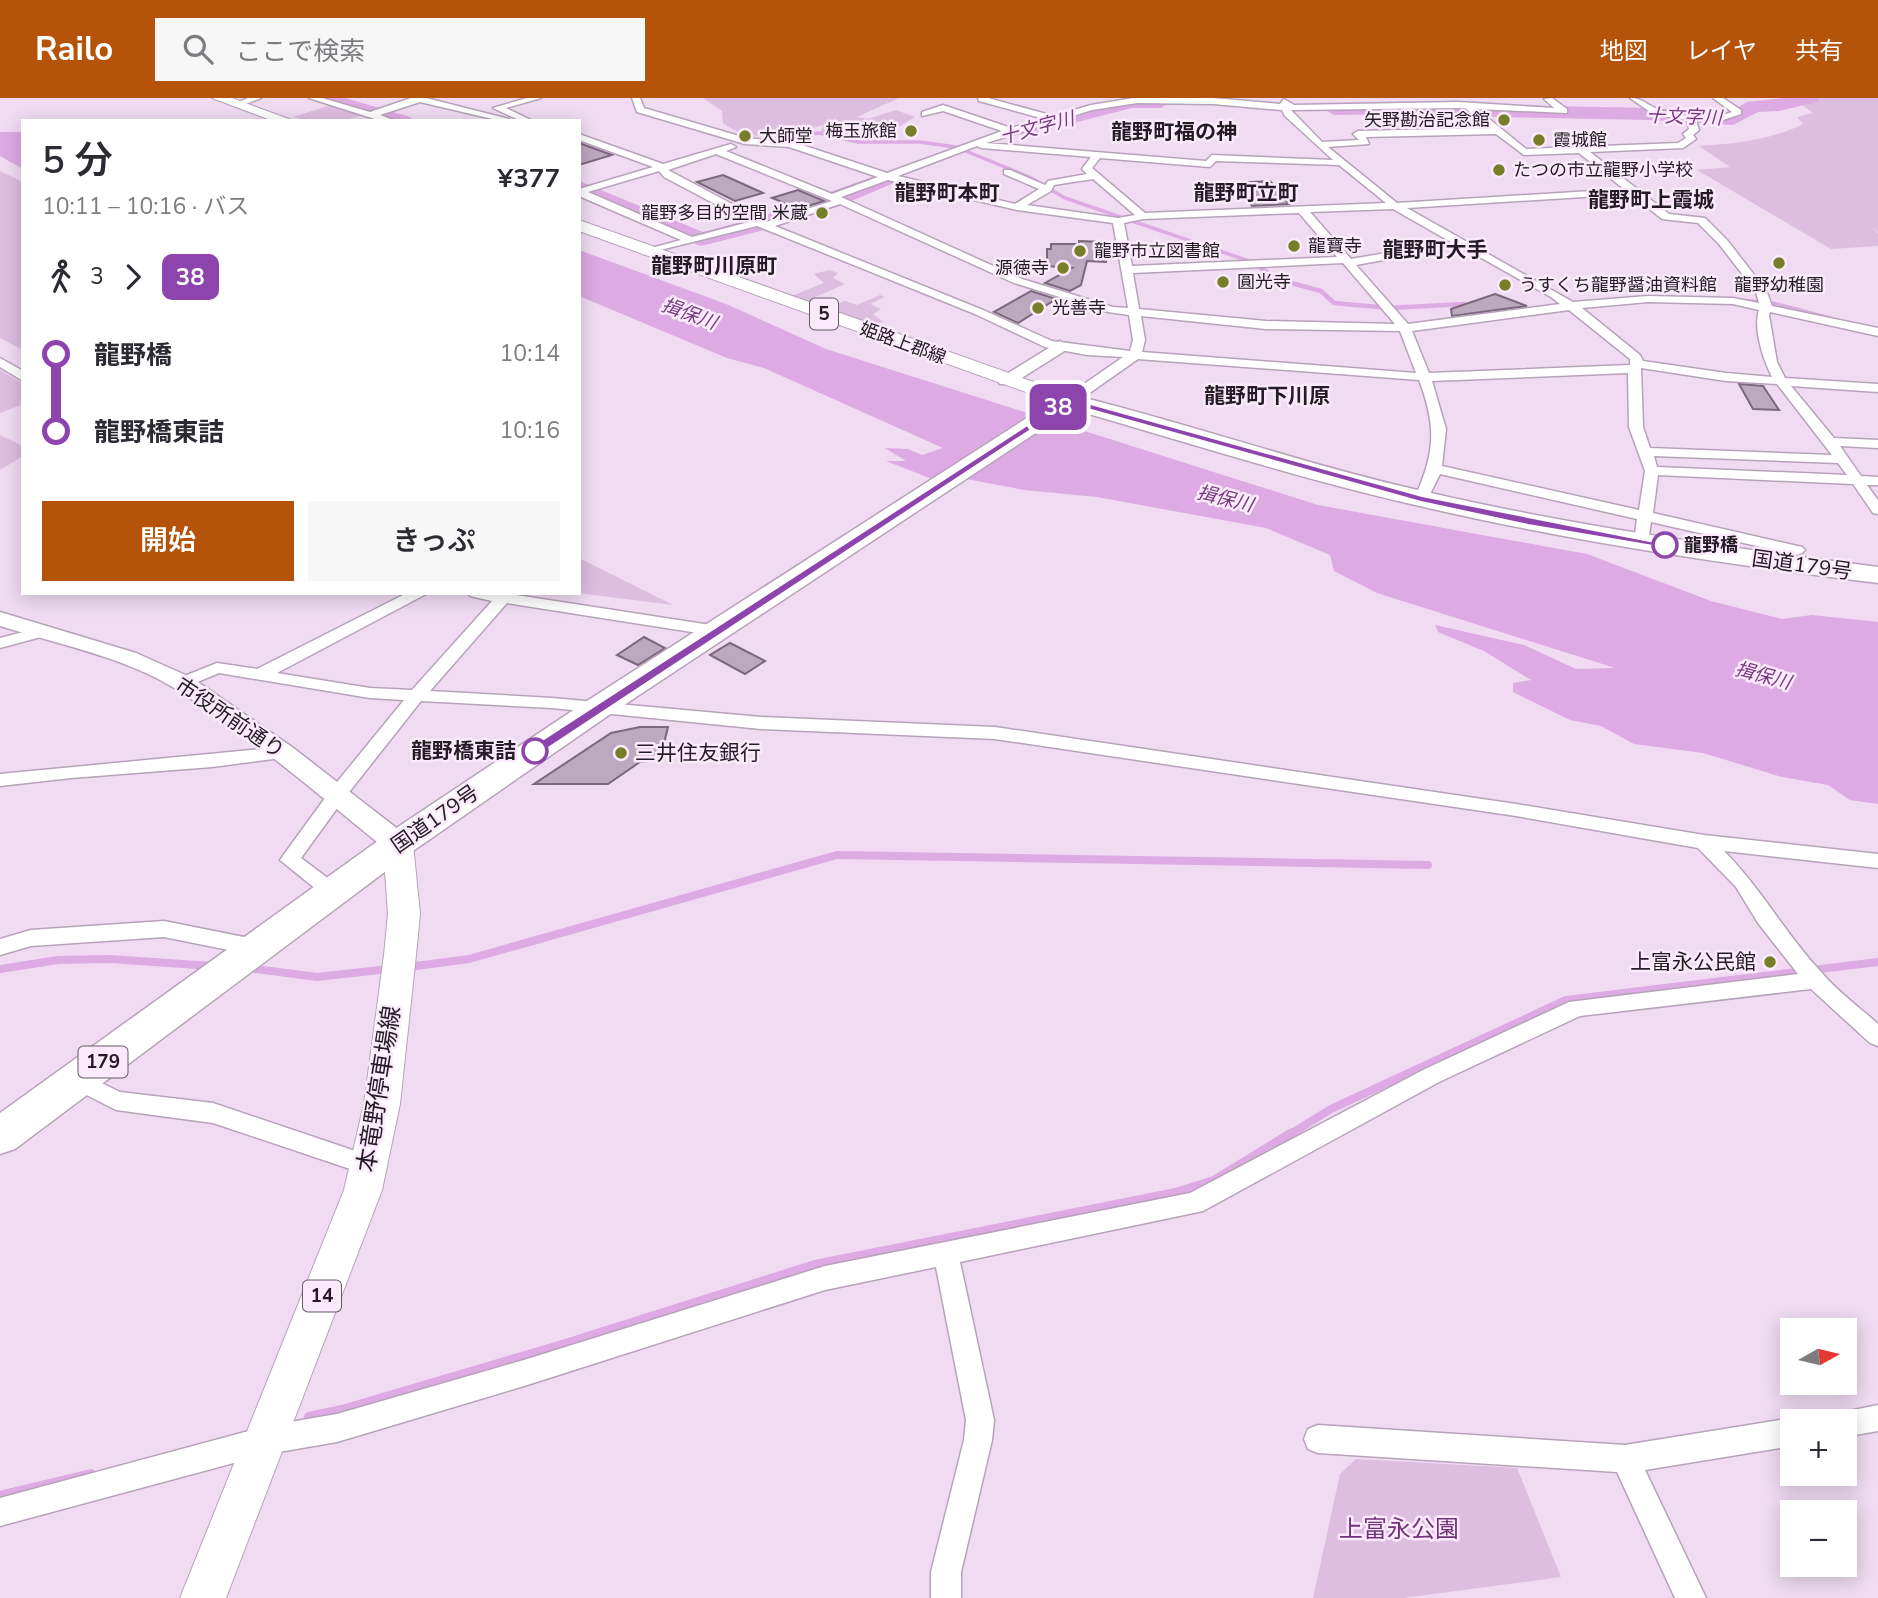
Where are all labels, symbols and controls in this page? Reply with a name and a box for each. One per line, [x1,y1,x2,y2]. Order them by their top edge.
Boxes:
search box [155,18,645,81]
text: Railo [35,27,113,72]
icon: search [179,30,217,68]
text: ここで検索 [235,34,365,69]
text: 地図 [1600,35,1648,67]
text: レイヤ [1686,35,1757,67]
text: 共有 [1795,35,1843,67]
water label: 十文字川 [1646,103,1724,131]
water label: 十文字川 [997,105,1079,150]
place label: 矢野勘治記念館 [1364,108,1490,132]
marker: 矢野勘治記念館 [1496,112,1512,128]
district label: 龍野町福の神 [1111,118,1237,146]
place label: 梅玉旅館 [825,119,897,143]
marker: 梅玉旅館 [903,123,919,139]
place label: 大師堂 [759,124,813,148]
marker: 大師堂 [737,128,753,144]
place label: 霞城館 [1553,128,1607,152]
marker: 霞城館 [1531,132,1547,148]
text: 5 分 [42,135,113,186]
place label: たつの市立龍野小学校 [1513,158,1693,182]
text: ¥377 [498,161,560,196]
marker: たつの市立龍野小学校 [1491,162,1507,178]
district label: 龍野町本町 [895,179,1000,207]
district label: 龍野町立町 [1194,179,1299,207]
district label: 龍野町上霞城 [1588,186,1714,214]
text: 10:11 – 10:16 · バス [42,191,249,222]
place label: 龍野多目的空間 米蔵 [641,201,808,225]
marker: 龍野多目的空間 米蔵 [814,205,830,221]
place label: 龍寶寺 [1308,234,1362,258]
district label: 龍野町大手 [1383,236,1488,264]
marker: 龍寶寺 [1286,238,1302,254]
place label: 龍野市立図書館 [1094,239,1220,263]
marker: 龍野市立図書館 [1072,243,1088,259]
district label: 龍野町川原町 [651,252,777,280]
marker: 龍野幼稚園 [1771,255,1787,271]
place label: 源徳寺 [995,256,1049,280]
icon: walk [42,258,80,296]
icon: forward [114,258,152,296]
marker: 源徳寺 [1055,260,1071,276]
text: 3 [90,261,104,292]
text: 38 [176,261,205,293]
place label: 圓光寺 [1237,270,1291,294]
place label: うすくち龍野醤油資料館 [1519,273,1717,297]
place label: 龍野幼稚園 [1734,273,1824,297]
marker: 圓光寺 [1215,274,1231,290]
marker: うすくち龍野醤油資料館 [1497,277,1513,293]
water label: 揖保川 [658,292,722,337]
place label: 光善寺 [1052,296,1106,320]
road number: 5 [810,298,838,330]
marker: 光善寺 [1030,300,1046,316]
street label: 姫路上郡線 [857,316,949,370]
text: 龍野橋 [94,338,172,373]
text: 10:14 [500,338,560,369]
district label: 龍野町下川原 [1204,382,1330,410]
line badge: 38 [1026,384,1090,430]
text: 38 [1044,391,1072,423]
text: 龍野橋東詰 [94,415,224,450]
text: 10:16 [500,415,560,446]
water label: 揖保川 [1194,479,1258,519]
button: 開始 [42,501,294,581]
button: きっぷ [308,501,560,581]
marker: 龍野橋 [1652,532,1678,558]
place label: 龍野橋 [1684,533,1738,557]
street label: 国道179号 [1750,544,1854,586]
water label: 揖保川 [1732,656,1796,696]
street label: 市役所前通り [170,671,290,765]
place label: 龍野橋東詰 [411,737,516,765]
marker: 龍野橋東詰 [522,738,548,764]
place label: 三井住友銀行 [635,739,761,767]
marker: 三井住友銀行 [613,745,629,761]
street label: 国道179号 [386,779,484,859]
place label: 上富永公民館 [1630,948,1756,976]
marker: 上富永公民館 [1762,954,1778,970]
street label: 本竜野停車場線 [350,1004,408,1174]
road number: 179 [78,1046,128,1078]
road number: 14 [303,1280,341,1312]
north arrow [1780,1318,1857,1395]
map controls [1780,1318,1857,1577]
button: + [1780,1409,1857,1486]
button: − [1780,1500,1857,1577]
park label: 上富永公園 [1339,1513,1459,1545]

